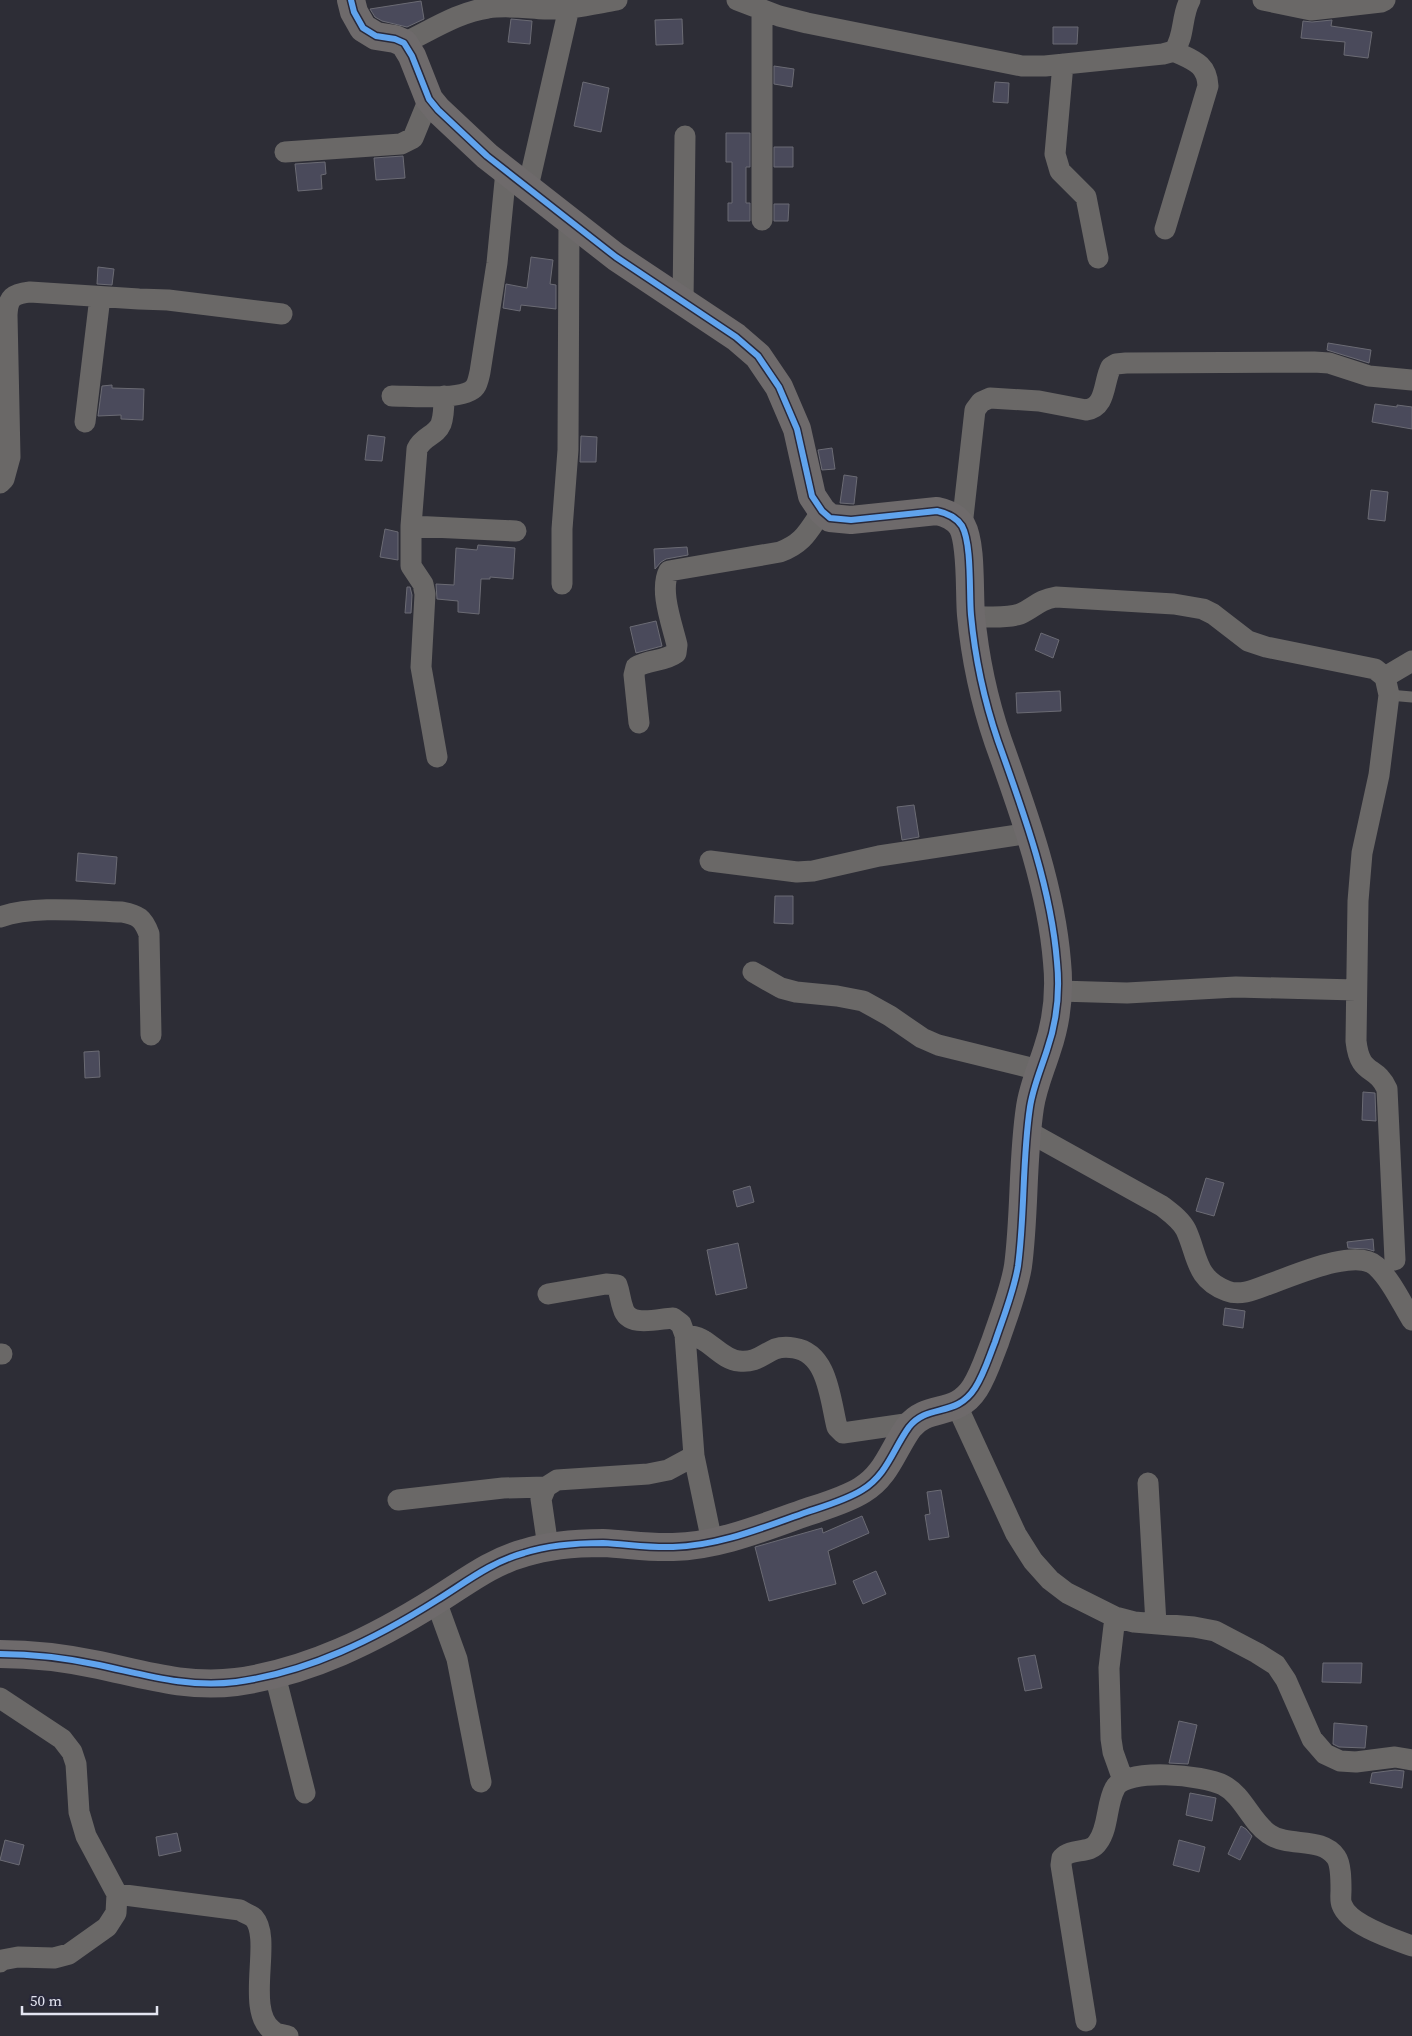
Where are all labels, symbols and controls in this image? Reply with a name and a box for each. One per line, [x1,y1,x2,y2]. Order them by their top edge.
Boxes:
scale bar [22,1984,158,2016]
text: 50 m [30,1990,62,2011]

